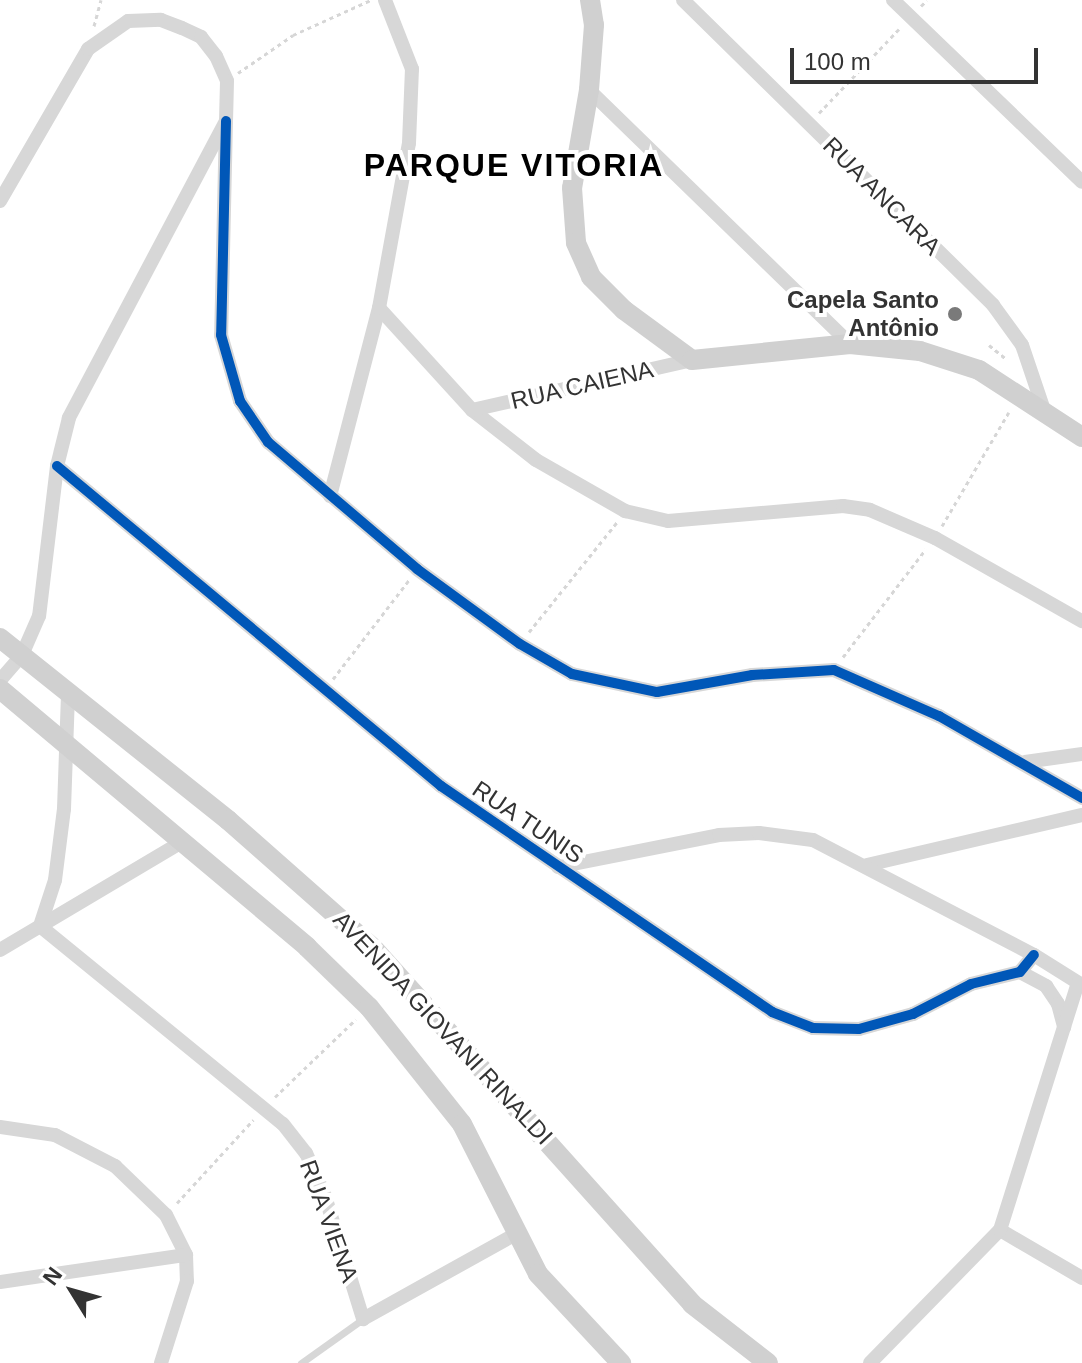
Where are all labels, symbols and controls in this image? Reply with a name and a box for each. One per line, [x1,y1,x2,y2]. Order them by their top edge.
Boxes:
scale bar [794,32,1042,82]
text: 100 m [804,48,871,75]
street label: RUA ANCARA [816,130,948,262]
district label: PARQUE VITORIA [364,146,664,184]
place label: Capela Santo Antônio [787,286,939,342]
marker: Capela Santo Antônio [946,305,964,323]
street label: RUA CAIENA [507,354,657,416]
street label: RUA TUNIS [466,774,590,870]
street label: AVENIDA GIOVANI RINALDI [327,905,559,1151]
street label: RUA VIENA [293,1155,365,1287]
north arrow [32,1251,112,1331]
text: N [38,1262,67,1290]

